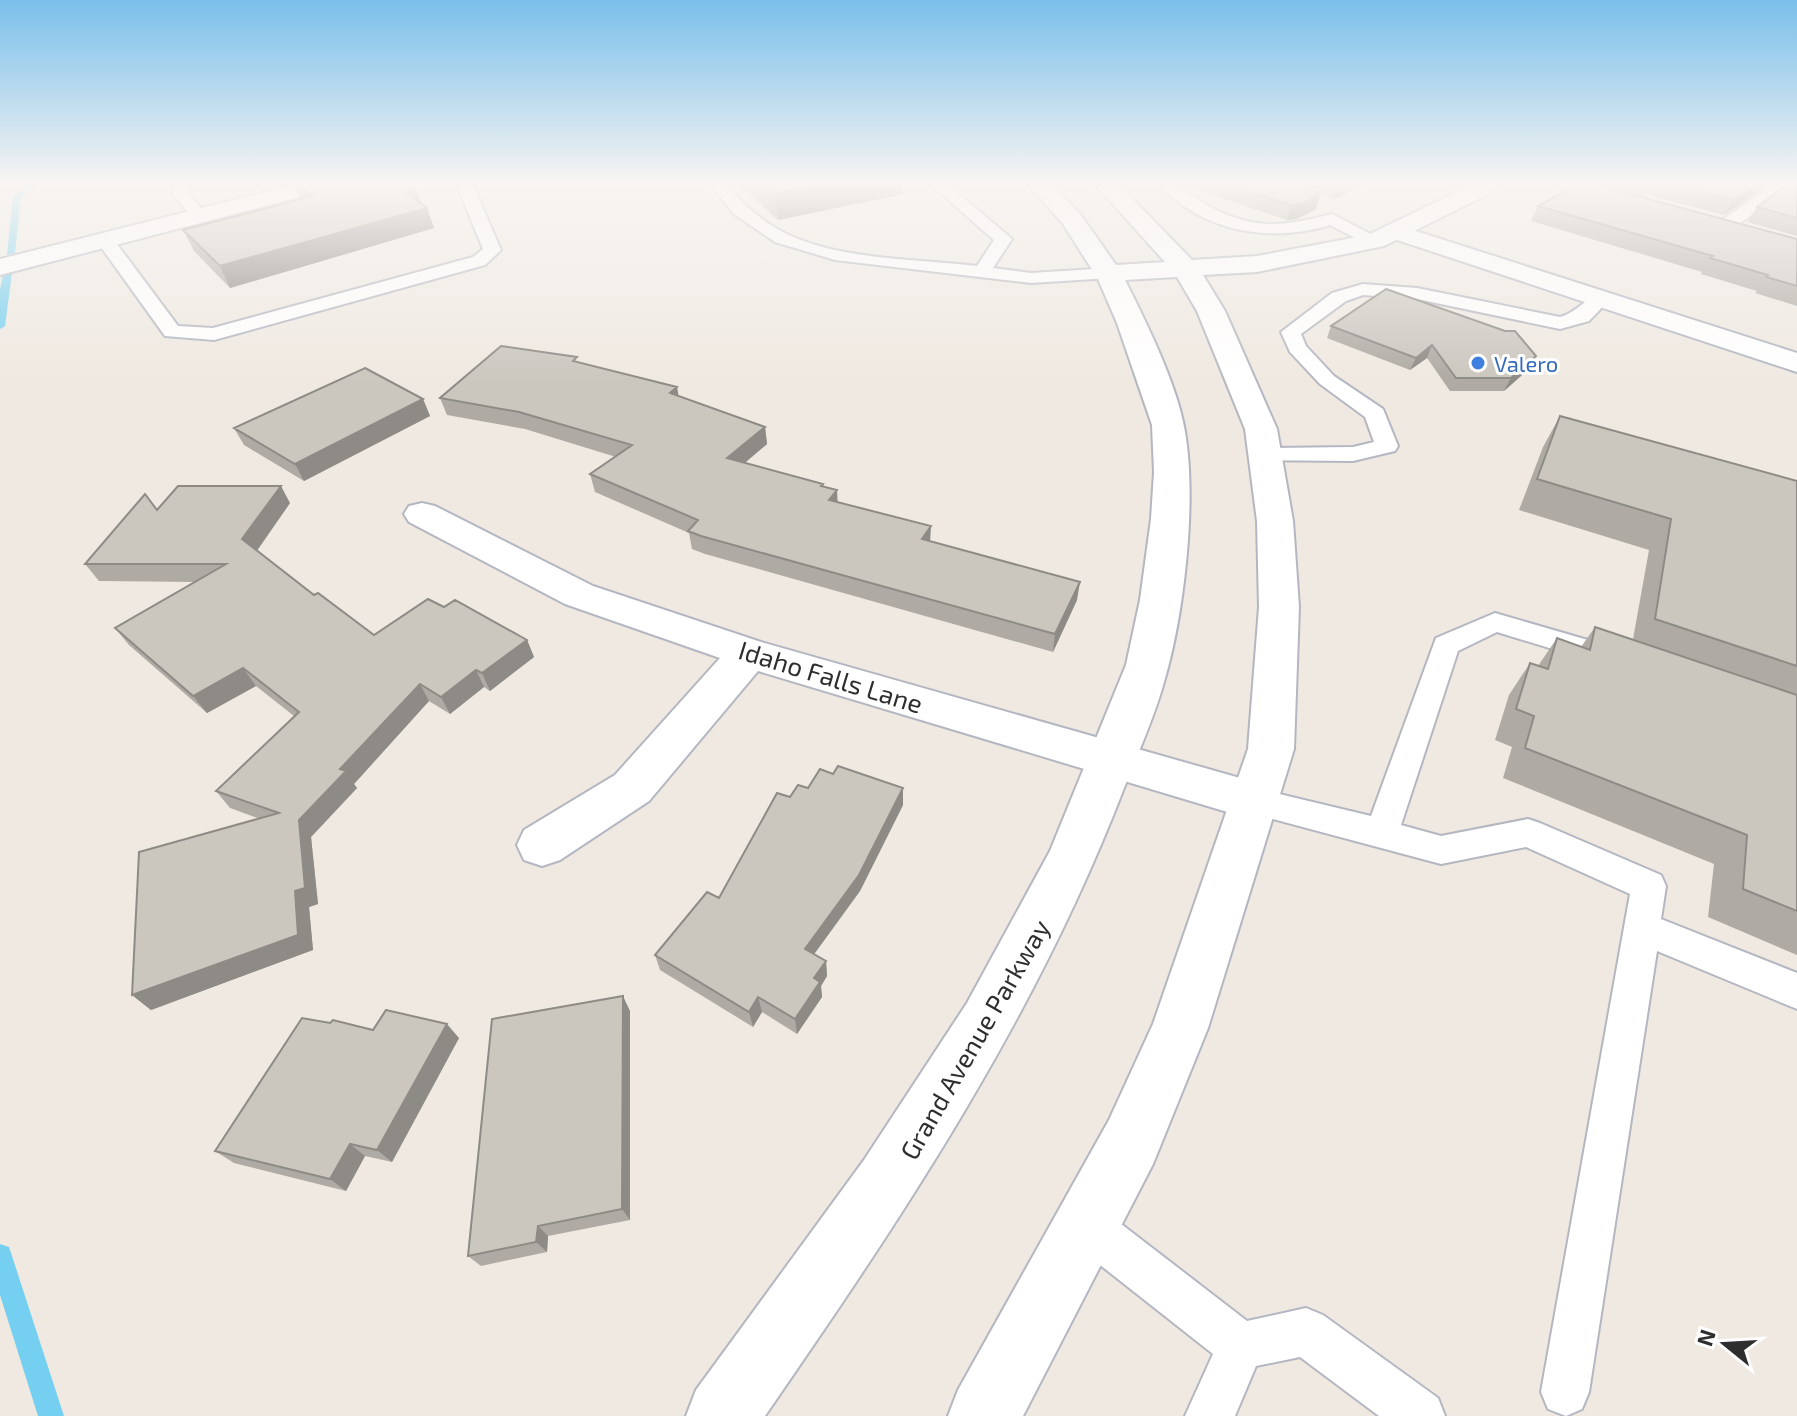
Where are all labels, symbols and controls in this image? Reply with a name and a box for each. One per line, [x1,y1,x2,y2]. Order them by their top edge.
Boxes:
place label: Valero [1494,350,1558,376]
marker: Valero [1469,354,1487,372]
street label: Idaho Falls Lane [735,633,927,719]
street label: Grand Avenue Parkway [893,913,1055,1164]
north arrow [1685,1304,1765,1384]
text: N [1690,1326,1720,1349]

